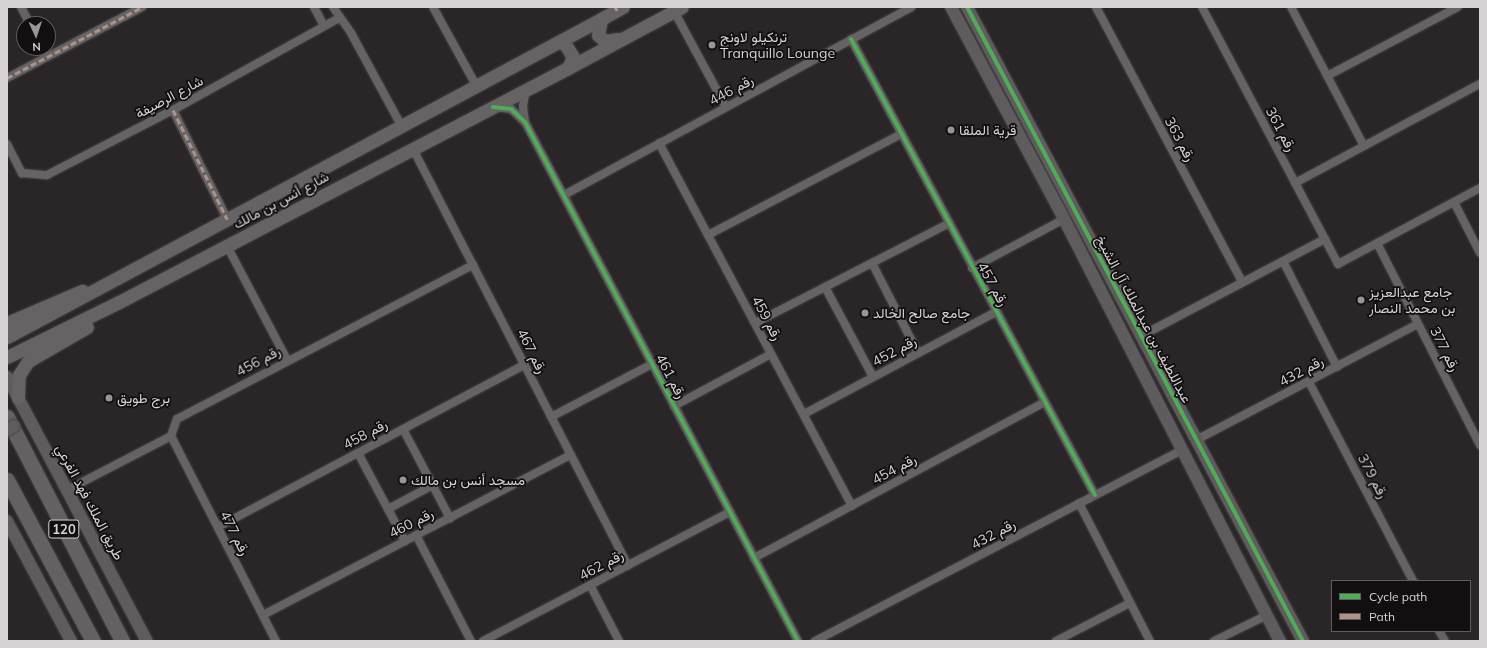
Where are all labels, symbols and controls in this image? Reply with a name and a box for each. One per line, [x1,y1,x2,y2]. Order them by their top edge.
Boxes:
north arrow [16,16,56,56]
place label: ترنكيلو لاونج Tranquillo Lounge [720,29,835,62]
text: N [32,40,41,54]
marker: ترنكيلو لاونج Tranquillo Lounge [707,40,717,50]
street label: رقم 446 [706,71,756,109]
street label: شارع الرصيفة [132,72,206,122]
street label: رقم 361 [1262,104,1300,154]
street label: رقم 363 [1161,114,1199,164]
place label: قرية الملقا [959,122,1016,138]
marker: قرية الملقا [946,125,956,135]
street label: شارع أنس بن مالك [230,168,332,232]
street label: عبداللطيف بن عبدالملك آل الشيخ [1093,232,1195,406]
street label: رقم 457 [974,259,1012,309]
place label: جامع عبدالعزيز بن محمد النصار [1369,284,1456,316]
street label: رقم 459 [748,293,786,343]
marker: جامع عبدالعزيز بن محمد النصار [1356,295,1366,305]
place label: جامع صالح الخالد [873,305,970,321]
marker: جامع صالح الخالد [860,308,870,318]
street label: رقم 377 [1427,324,1463,374]
street label: رقم 467 [514,326,550,376]
street label: رقم 452 [869,332,919,370]
street label: رقم 456 [233,342,283,380]
street label: رقم 461 [652,351,690,401]
street label: رقم 432 [1276,352,1326,390]
place label: برج طويق [117,390,170,406]
marker: برج طويق [104,393,114,403]
street label: رقم 458 [340,415,390,453]
street label: طريق الملك فهد الفرعي [52,441,128,563]
street label: رقم 454 [869,450,919,488]
street label: رقم 379 [1354,451,1392,501]
place label: مسجد أنس بن مالك [411,472,525,488]
marker: مسجد أنس بن مالك [398,475,408,485]
street label: رقم 460 [386,505,436,541]
street label: رقم 477 [217,508,253,558]
street label: رقم 432 [968,515,1018,553]
road number: 120 [48,518,80,540]
street label: رقم 462 [576,546,626,584]
legend [1331,580,1471,632]
text: Cycle path [1369,589,1427,604]
text: Path [1369,609,1395,624]

